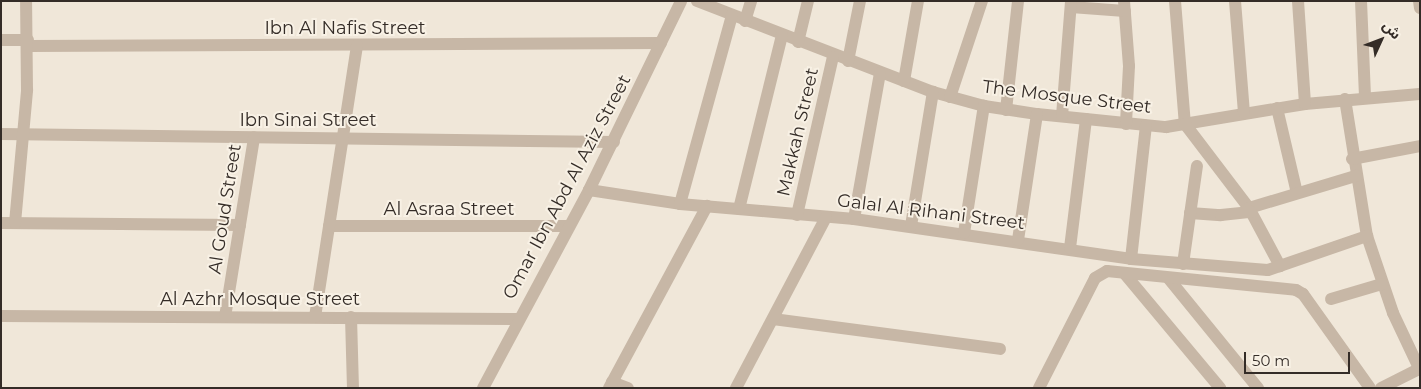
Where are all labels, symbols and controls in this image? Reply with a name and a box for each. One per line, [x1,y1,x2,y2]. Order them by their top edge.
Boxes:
north arrow [1356,15,1406,65]
street label: Ibn Al Nafis Street [264,17,426,39]
text: ش [1379,17,1405,43]
street label: Makkah Street [773,66,823,198]
street label: Omar Ibn Abd Al Aziz Street [499,71,635,303]
street label: The Mosque Street [981,76,1153,118]
street label: Ibn Sinai Street [239,109,377,131]
street label: Al Goud Street [204,143,246,275]
street label: Galal Al Rihani Street [836,190,1026,234]
street label: Al Asraa Street [384,198,514,220]
street label: Al Azhr Mosque Street [160,288,360,310]
scale bar [1246,342,1352,374]
text: 50 m [1252,351,1290,370]

